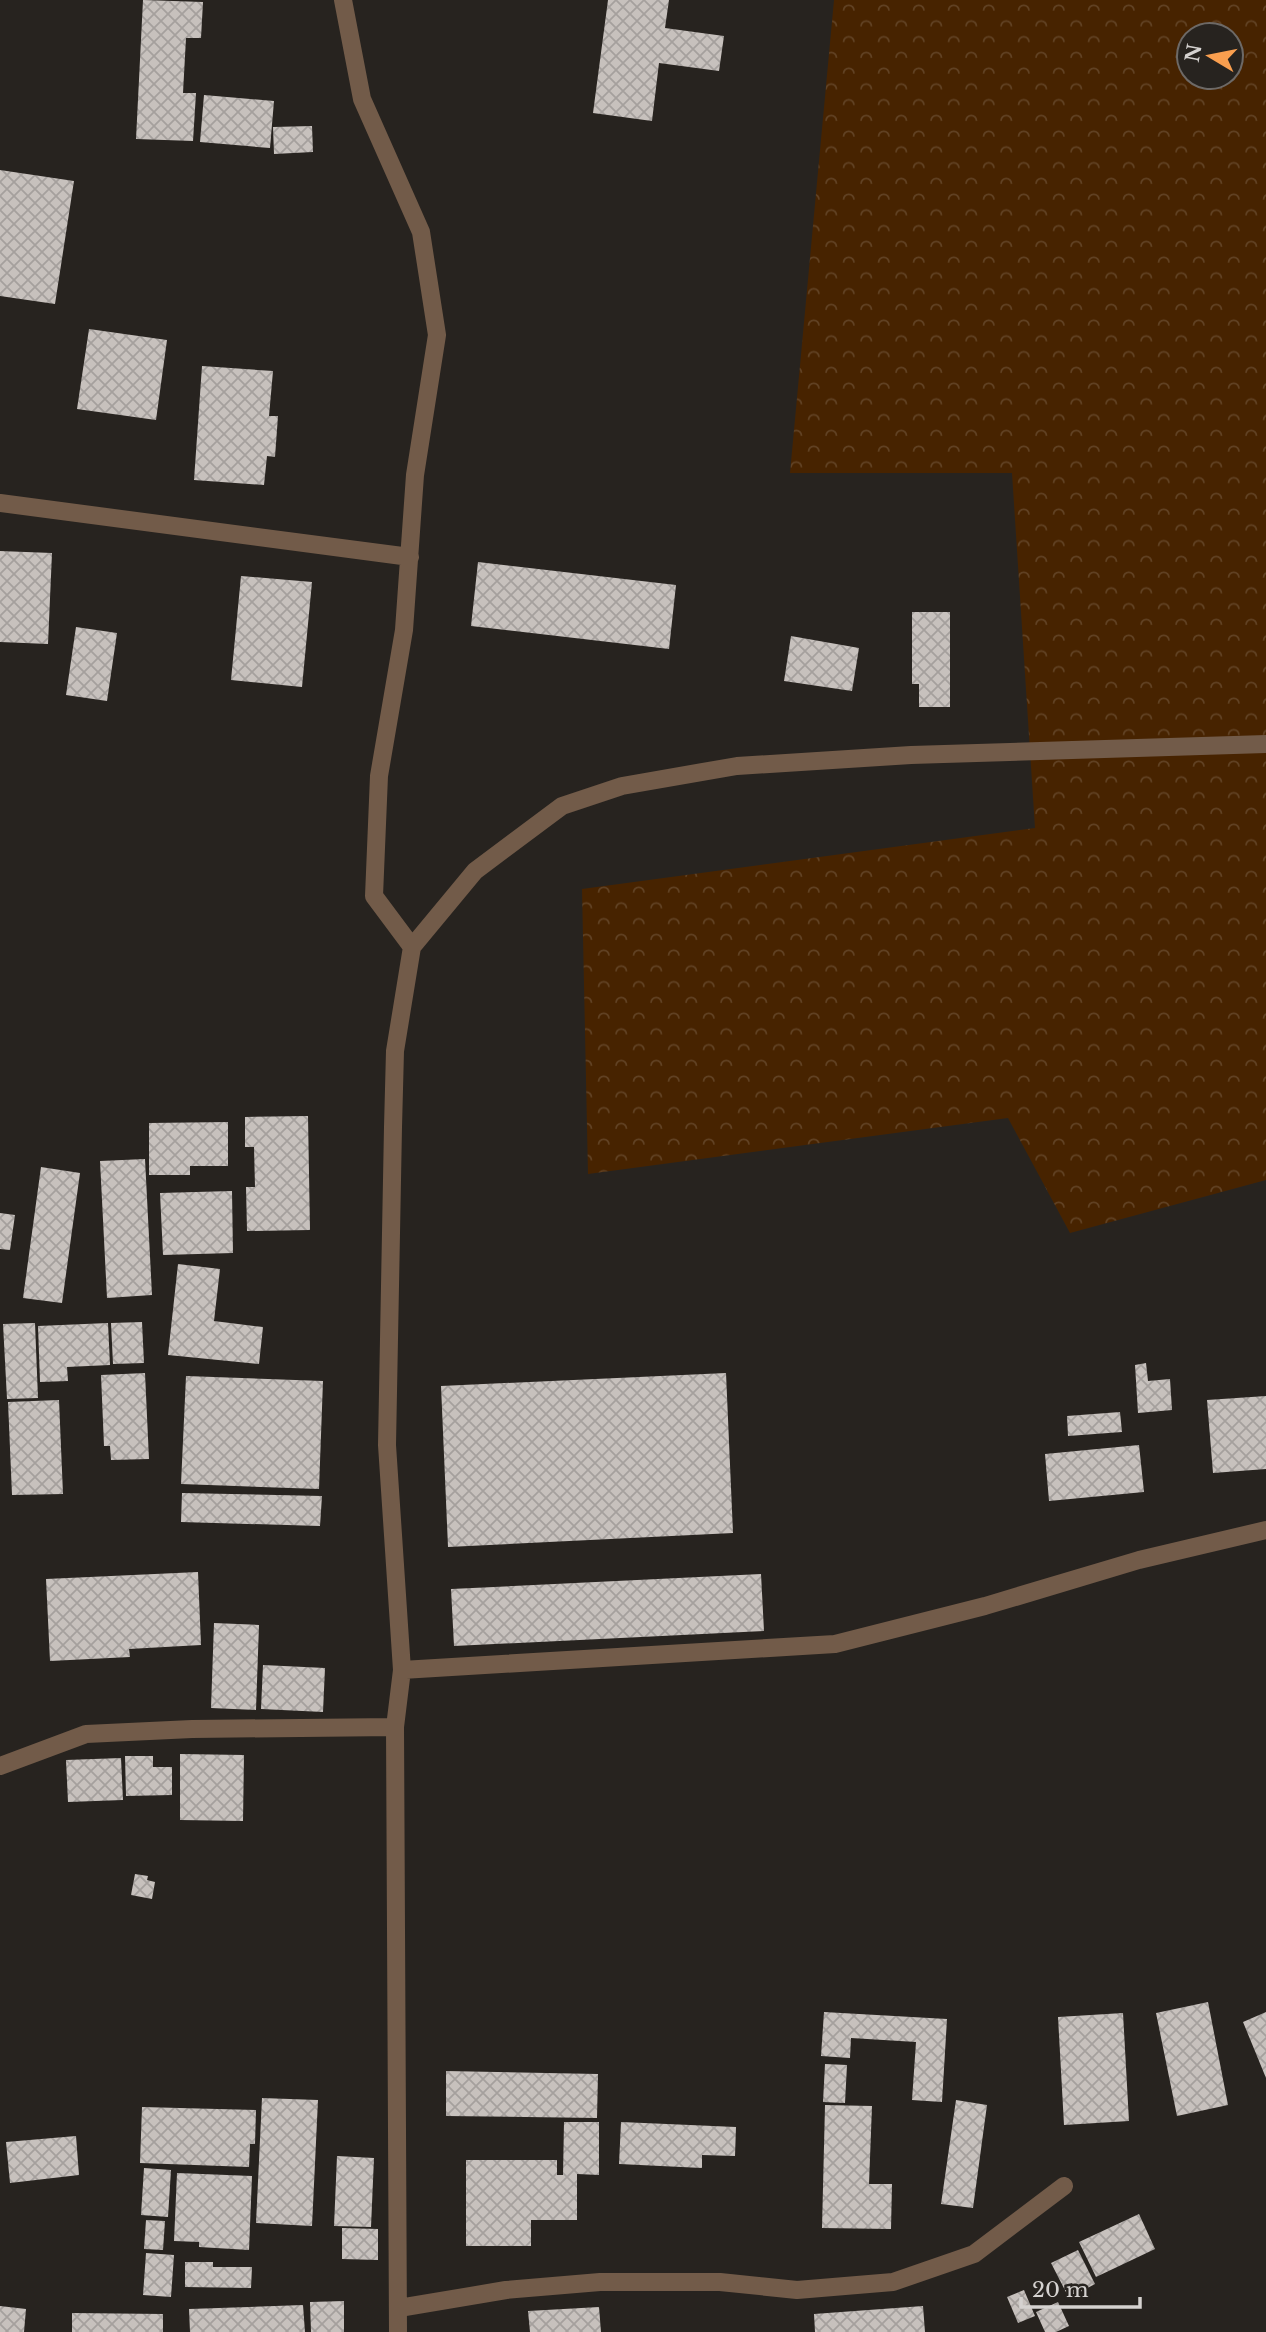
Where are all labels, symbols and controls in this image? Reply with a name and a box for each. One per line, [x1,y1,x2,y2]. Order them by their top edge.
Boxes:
north arrow [1175,21,1245,91]
text: N [1181,42,1207,64]
scale bar [1021,2266,1140,2310]
text: 20 m [1032,2277,1089,2303]

